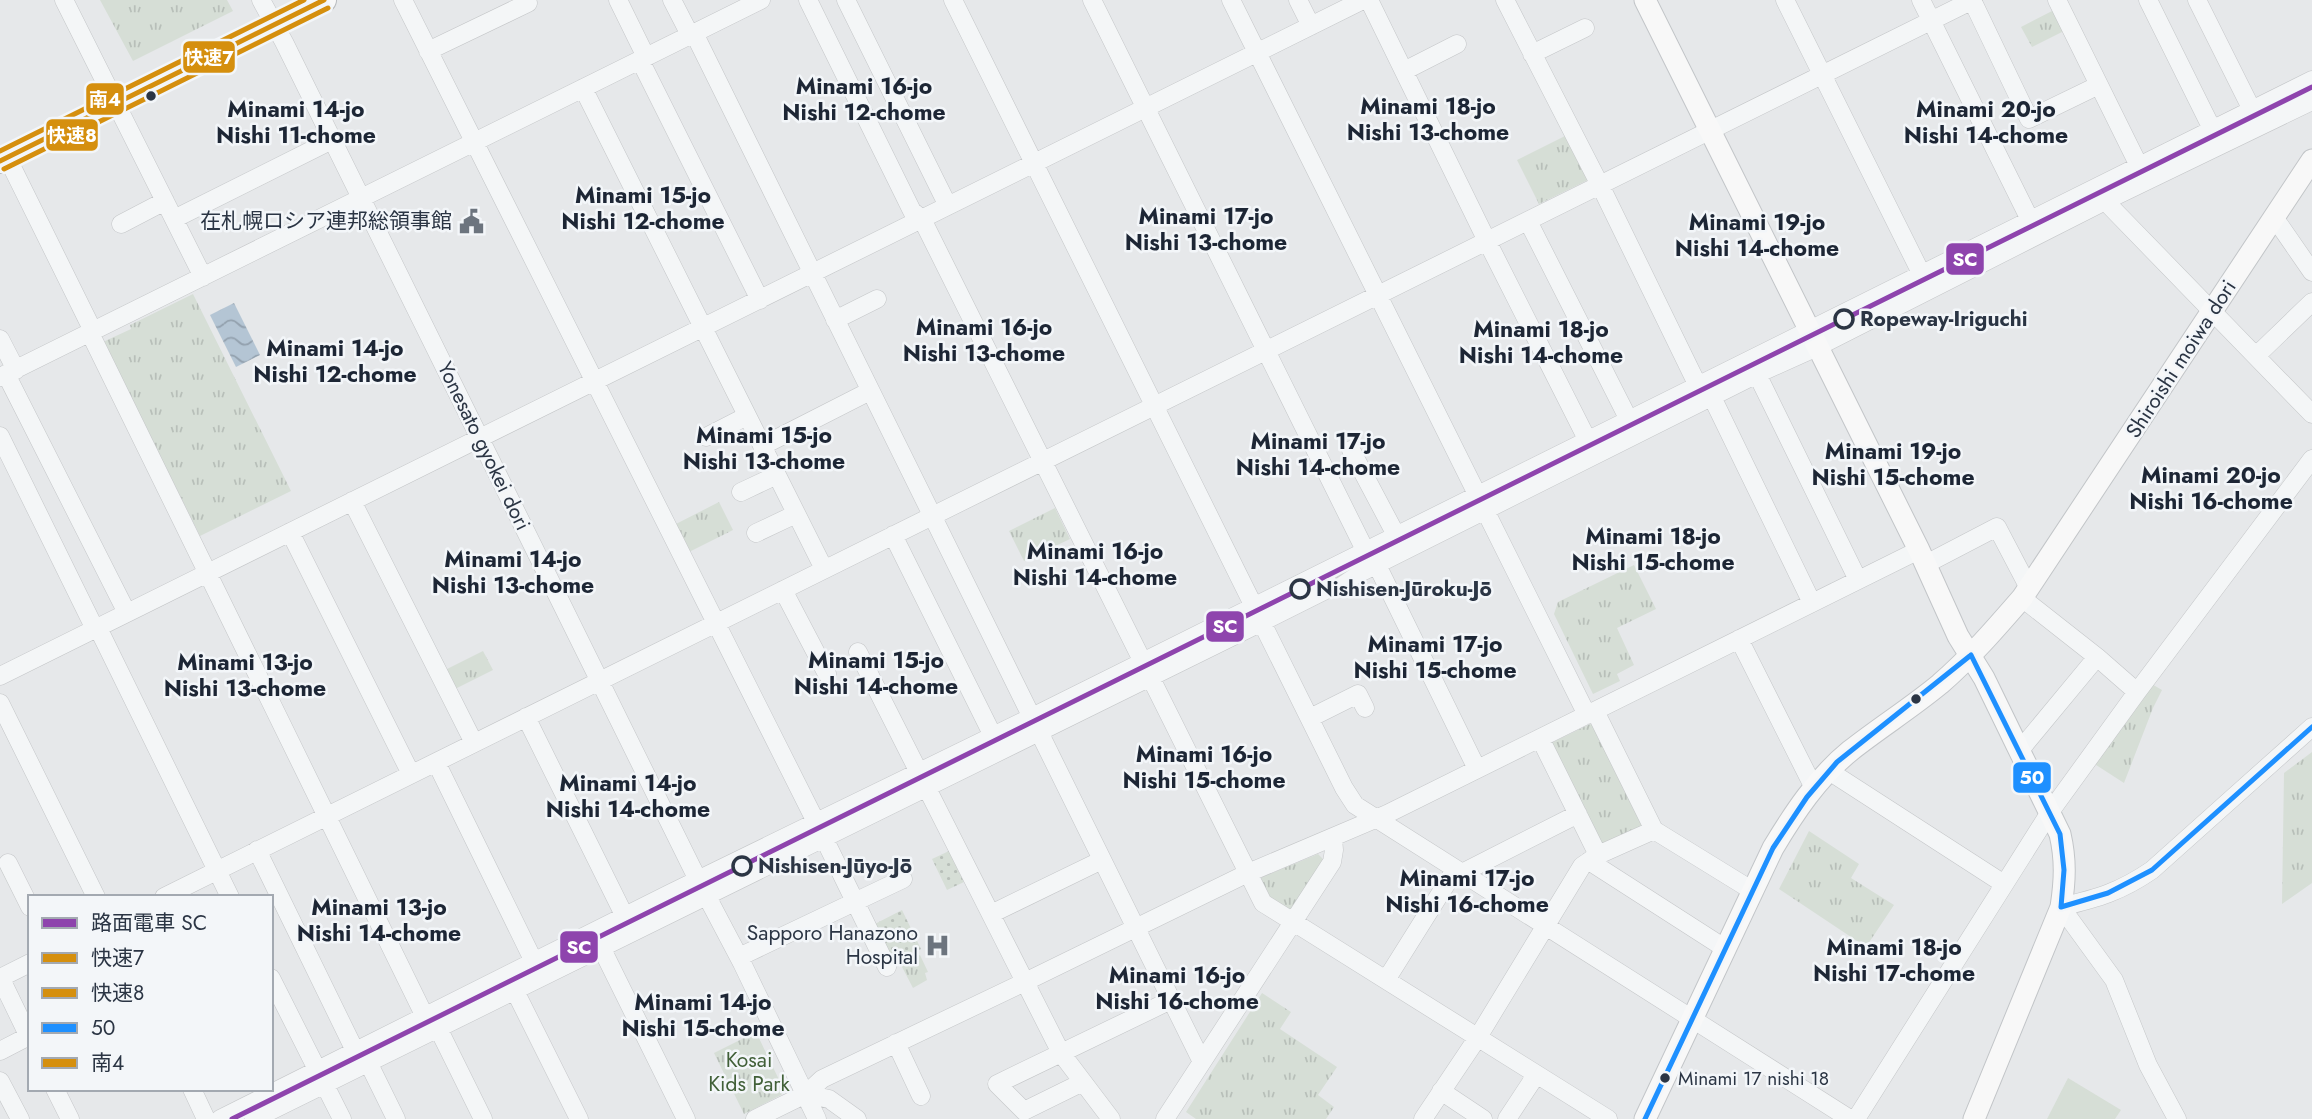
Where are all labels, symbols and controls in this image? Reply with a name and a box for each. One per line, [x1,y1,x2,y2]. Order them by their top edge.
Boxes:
line badge: 快速7 [182,40,236,74]
text: 快速7 [184,44,234,71]
district label: Minami 16-jo Nishi 12-chome [782,69,946,129]
line badge: 南4 [85,82,125,116]
text: 南4 [89,86,121,113]
unlabelled marker [144,89,158,103]
district label: Minami 18-jo Nishi 13-chome [1347,89,1509,149]
district label: Minami 14-jo Nishi 11-chome [216,92,376,152]
district label: Minami 20-jo Nishi 14-chome [1904,92,2068,152]
line badge: 快速8 [45,118,99,152]
text: 快速8 [47,122,97,149]
district label: Minami 15-jo Nishi 12-chome [561,178,725,238]
district label: Minami 17-jo Nishi 13-chome [1125,199,1287,259]
district label: Minami 19-jo Nishi 14-chome [1675,205,1839,265]
place label: 在札幌ロシア連邦総領事館 [200,206,452,236]
public building icon: 在札幌ロシア連邦総領事館 [458,207,486,235]
line badge: SC [1945,242,1985,276]
text: SC [1952,246,1978,273]
street label: Shiroishi moiwa dori [2119,274,2243,444]
place label: Ropeway-Iriguchi [1860,304,2028,334]
marker: Ropeway-Iriguchi [1834,309,1854,329]
district label: Minami 16-jo Nishi 13-chome [903,310,1065,370]
district label: Minami 18-jo Nishi 14-chome [1459,312,1623,372]
district label: Minami 14-jo Nishi 12-chome [253,331,417,391]
street label: Yonesato gyokei dori [430,357,538,535]
district label: Minami 15-jo Nishi 13-chome [683,418,845,478]
district label: Minami 17-jo Nishi 14-chome [1236,424,1400,484]
district label: Minami 19-jo Nishi 15-chome [1811,434,1975,494]
district label: Minami 20-jo Nishi 16-chome [2129,458,2293,518]
district label: Minami 18-jo Nishi 15-chome [1571,519,1735,579]
district label: Minami 16-jo Nishi 14-chome [1013,534,1177,594]
district label: Minami 14-jo Nishi 13-chome [432,542,594,602]
place label: Nishisen-Jūroku-Jō [1316,574,1492,604]
marker: Nishisen-Jūroku-Jō [1290,579,1310,599]
line badge: SC [1205,610,1245,643]
text: SC [1212,613,1238,640]
district label: Minami 17-jo Nishi 15-chome [1353,627,1517,687]
district label: Minami 15-jo Nishi 14-chome [794,643,958,703]
district label: Minami 13-jo Nishi 13-chome [164,645,326,705]
unlabelled marker [1909,692,1923,706]
district label: Minami 16-jo Nishi 15-chome [1122,737,1286,797]
line badge: 50 [2012,761,2052,794]
text: 50 [2020,764,2044,791]
district label: Minami 14-jo Nishi 14-chome [546,766,710,826]
place label: Nishisen-Jūyo-Jō [758,851,912,881]
marker: Nishisen-Jūyo-Jō [732,856,752,876]
district label: Minami 17-jo Nishi 16-chome [1385,861,1549,921]
district label: Minami 13-jo Nishi 14-chome [297,890,461,950]
legend [28,895,273,1091]
text: 路面電車 SC [91,908,207,938]
place label: Sapporo Hanazono Hospital [747,918,918,972]
line badge: SC [559,930,599,964]
district label: Minami 18-jo Nishi 17-chome [1813,930,1975,990]
hospital icon: Sapporo Hanazono Hospital [924,931,952,959]
text: SC [566,934,592,961]
text: 快速7 [91,943,144,973]
district label: Minami 16-jo Nishi 16-chome [1095,958,1259,1018]
text: 快速8 [91,978,144,1008]
district label: Minami 14-jo Nishi 15-chome [621,985,785,1045]
text: 50 [91,1013,115,1043]
park label: Kosai Kids Park [708,1045,790,1099]
text: 南4 [91,1048,124,1078]
place label: Minami 17 nishi 18 [1678,1065,1829,1092]
marker: Minami 17 nishi 18 [1658,1071,1672,1085]

